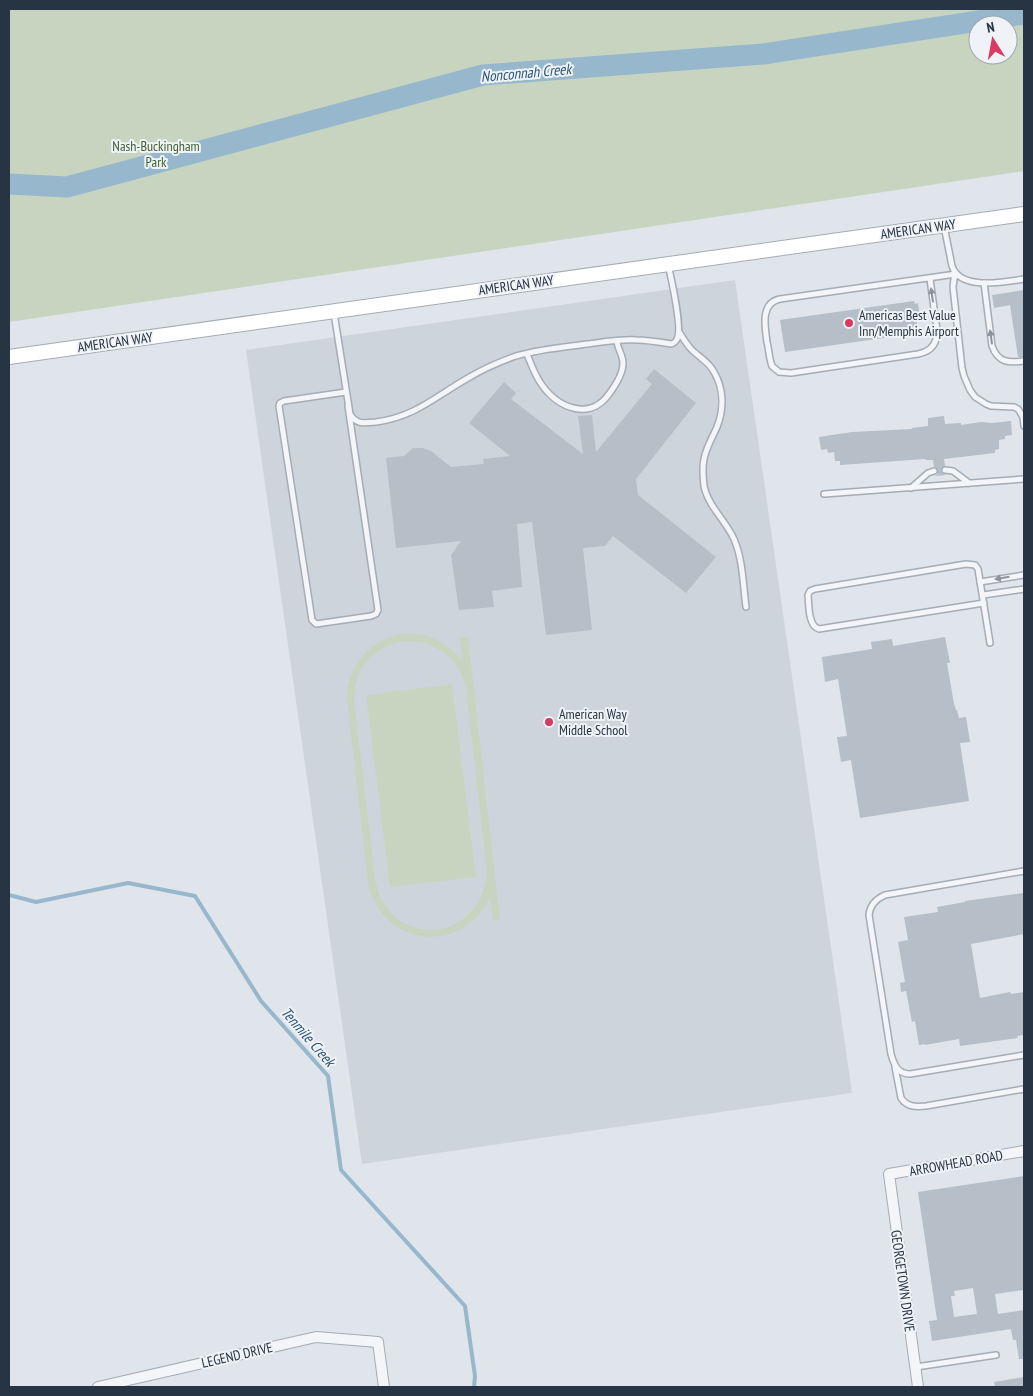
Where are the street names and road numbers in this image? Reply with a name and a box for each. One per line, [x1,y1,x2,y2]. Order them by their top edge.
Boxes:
street label: AMERICAN WAY [879,215,957,243]
street label: AMERICAN WAY [477,271,555,299]
street label: AMERICAN WAY [76,328,154,356]
street label: ARROWHEAD ROAD [908,1146,1004,1180]
street label: GEORGETOWN DRIVE [887,1229,919,1333]
street label: LEGEND DRIVE [200,1338,274,1372]

